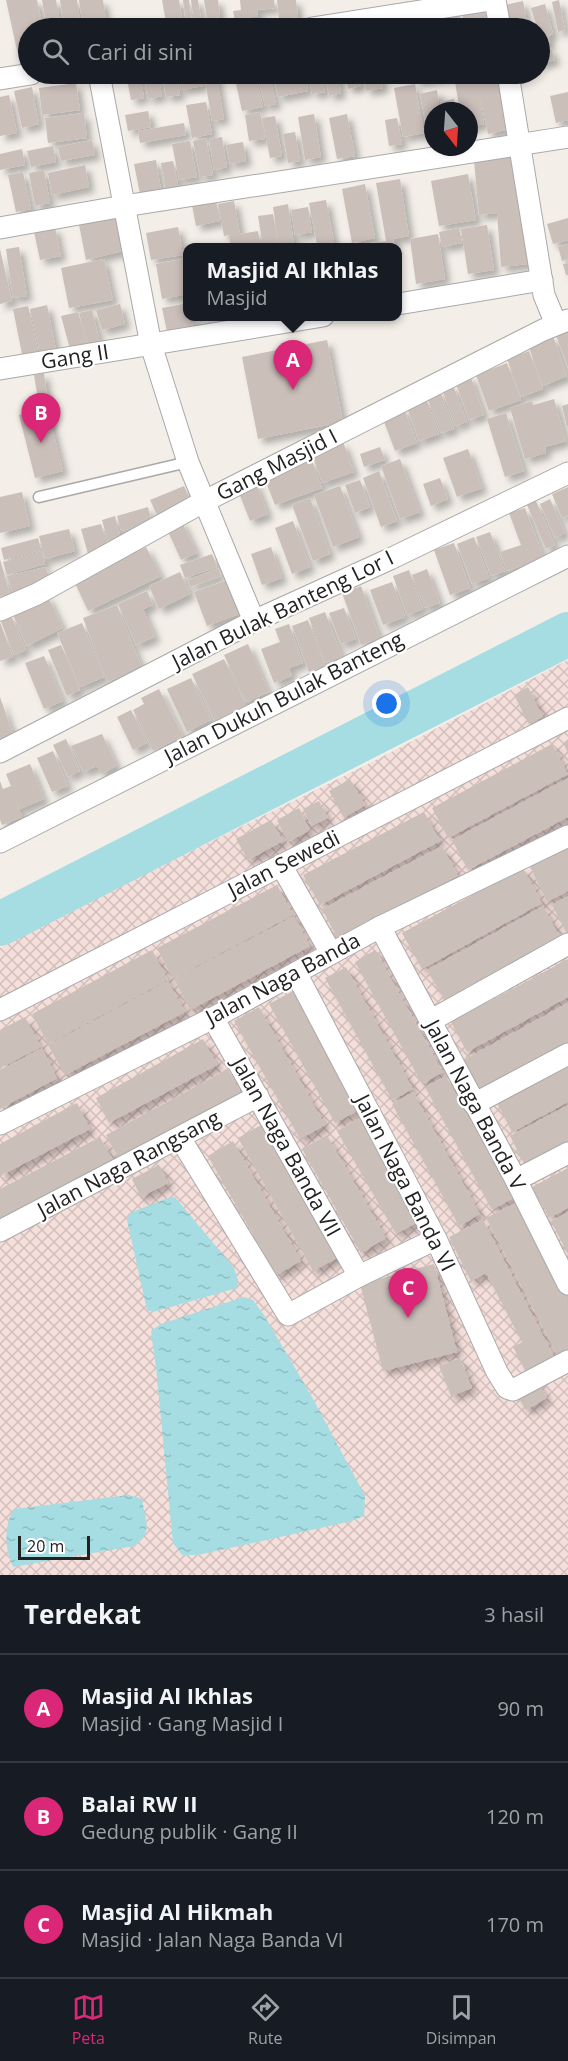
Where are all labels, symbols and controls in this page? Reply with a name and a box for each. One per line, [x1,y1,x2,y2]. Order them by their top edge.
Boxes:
search box [18,18,550,84]
icon: search [39,35,72,68]
text: Cari di sini [87,36,193,66]
north arrow [424,102,478,156]
popup [183,243,402,321]
text: Masjid Al Ikhlas [207,254,378,284]
text: Masjid [207,284,267,311]
street label: Gang II [39,337,111,375]
pin: A [274,340,312,390]
pin: B [22,394,60,443]
street label: Gang Masjid I [211,422,342,507]
street label: Jalan Bulak Banteng Lor I [165,543,398,676]
street label: Jalan Dukuh Bulak Banteng [158,625,408,771]
your location [372,689,401,718]
street label: Jalan Sewedi [221,823,344,904]
street label: Jalan Naga Banda [199,926,365,1032]
street label: Jalan Naga Banda V [418,1013,533,1195]
street label: Jalan Naga Banda VII [225,1050,348,1241]
street label: Jalan Naga Banda VI [348,1087,463,1276]
street label: Jalan Naga Rangsang [30,1103,225,1224]
pin: C [388,1268,428,1318]
scale bar [18,1533,90,1560]
text: 20 m [27,1535,64,1557]
text: Terdekat [24,1596,141,1632]
text: 3 hasil [484,1601,544,1628]
text: Masjid Al Ikhlas [81,1680,253,1710]
text: A [37,1695,50,1722]
text: 90 m [497,1695,544,1722]
text: Masjid · Gang Masjid I [81,1710,283,1737]
text: Balai RW II [81,1788,198,1818]
text: B [37,1803,50,1830]
text: 120 m [486,1803,544,1830]
text: Gedung publik · Gang II [81,1818,298,1845]
text: Masjid Al Hikmah [81,1896,273,1926]
text: C [37,1911,50,1938]
text: 170 m [486,1911,544,1938]
text: Masjid · Jalan Naga Banda VI [81,1926,343,1953]
tab: Peta [72,1991,105,2049]
tab: Rute [248,1991,282,2049]
tab: Disimpan [426,1991,496,2049]

